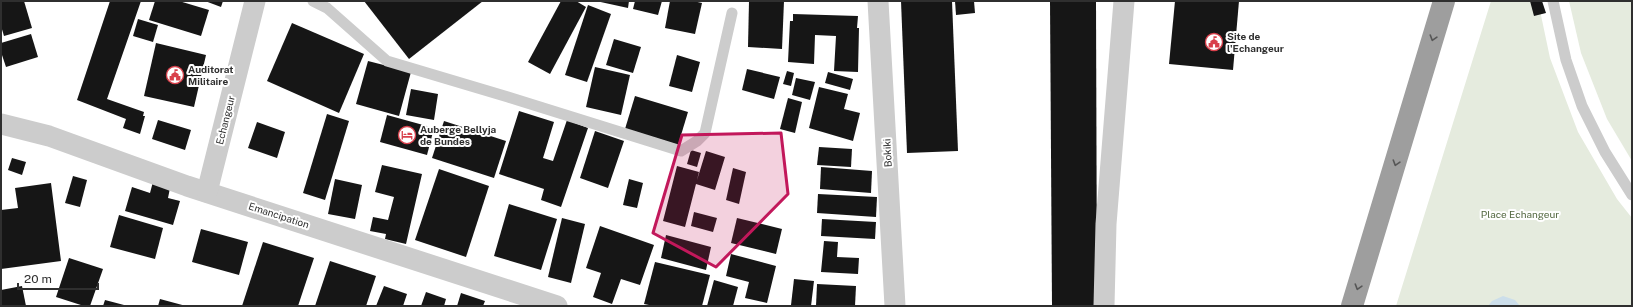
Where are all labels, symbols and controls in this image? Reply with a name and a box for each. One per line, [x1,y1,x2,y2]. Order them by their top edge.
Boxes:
place label: Site de l'Echangeur [1227,30,1284,54]
public building icon: Site de l'Echangeur [1204,32,1224,52]
one-way arrow [1429,35,1438,42]
place label: Auditorat Militaire [188,63,233,87]
public building icon: Auditorat Militaire [165,65,185,85]
street label: Echangeur [213,94,237,146]
place label: Auberge Bellyja de Bundes [420,123,497,147]
hotel icon: Auberge Bellyja de Bundes [397,125,417,145]
street label: Bokiki [880,138,894,168]
one-way arrow [1392,159,1401,166]
street label: Emancipation [247,200,311,230]
park label: Place Echangeur [1481,208,1559,220]
scale bar [18,265,98,291]
text: 20 m [24,272,52,286]
one-way arrow [1354,284,1363,291]

